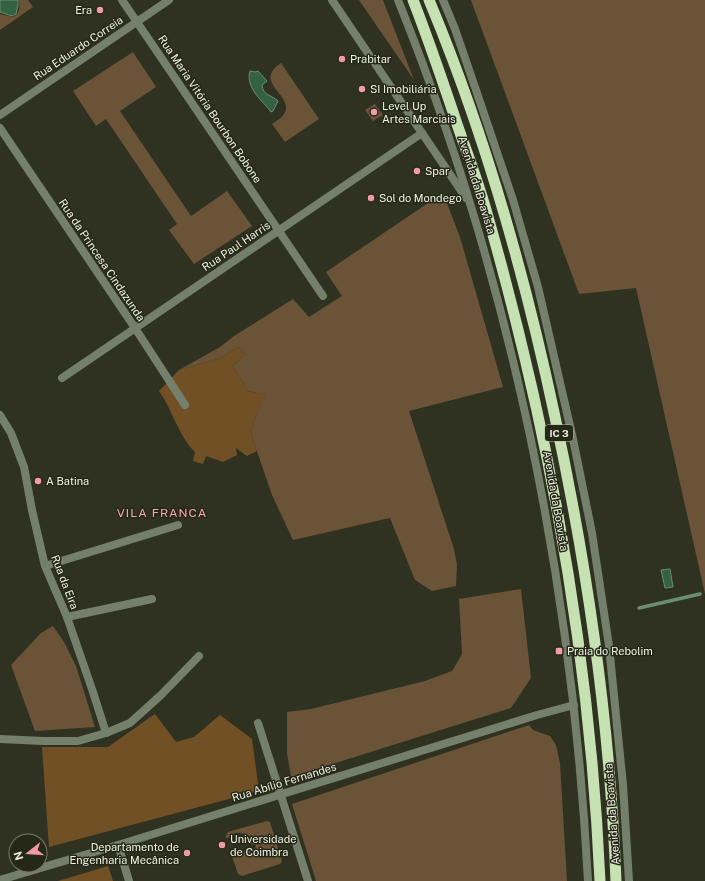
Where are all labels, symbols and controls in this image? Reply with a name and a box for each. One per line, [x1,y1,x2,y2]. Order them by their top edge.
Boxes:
place label: Era [75,4,92,16]
marker: Era [95,5,105,15]
street label: Rua Eduardo Correia [31,14,125,82]
street label: Rua Maria Vitória Bourbon Bobone [156,33,264,185]
place label: Prabitar [350,53,391,65]
marker: Prabitar [337,54,347,64]
place label: SI Imobiliária [370,83,437,95]
marker: SI Imobiliária [357,84,367,94]
place label: Level Up Artes Marciais [382,100,456,125]
marker: Level Up Artes Marciais [369,107,379,117]
street label: Avenida da Boavista [456,135,498,235]
place label: Spar [425,165,449,177]
marker: Spar [412,166,422,176]
place label: Sol do Mondego [379,192,462,204]
marker: Sol do Mondego [366,193,376,203]
street label: Rua da Princesa Cindazunda [57,197,147,323]
street label: Rua Paul Harris [200,219,273,273]
road number: IC 3 [545,425,573,441]
street label: Avenida da Boavista [541,450,571,552]
place label: A Batina [46,475,89,487]
marker: A Batina [33,476,43,486]
district label: VILA FRANCA [117,506,207,520]
street label: Rua da Eira [49,553,81,611]
place label: Praia do Rebolim [567,645,653,657]
marker: Praia do Rebolim [554,646,564,656]
street label: Rua Abílio Fernandes [230,760,338,804]
street label: Avenida da Boavista [602,763,622,865]
north arrow [8,833,48,873]
place label: Universidade de Coimbra [230,833,296,858]
marker: Universidade de Coimbra [217,840,227,850]
place label: Departamento de Engenharia Mecânica [70,841,179,866]
marker: Departamento de Engenharia Mecânica [182,848,192,858]
text: N [11,850,25,862]

